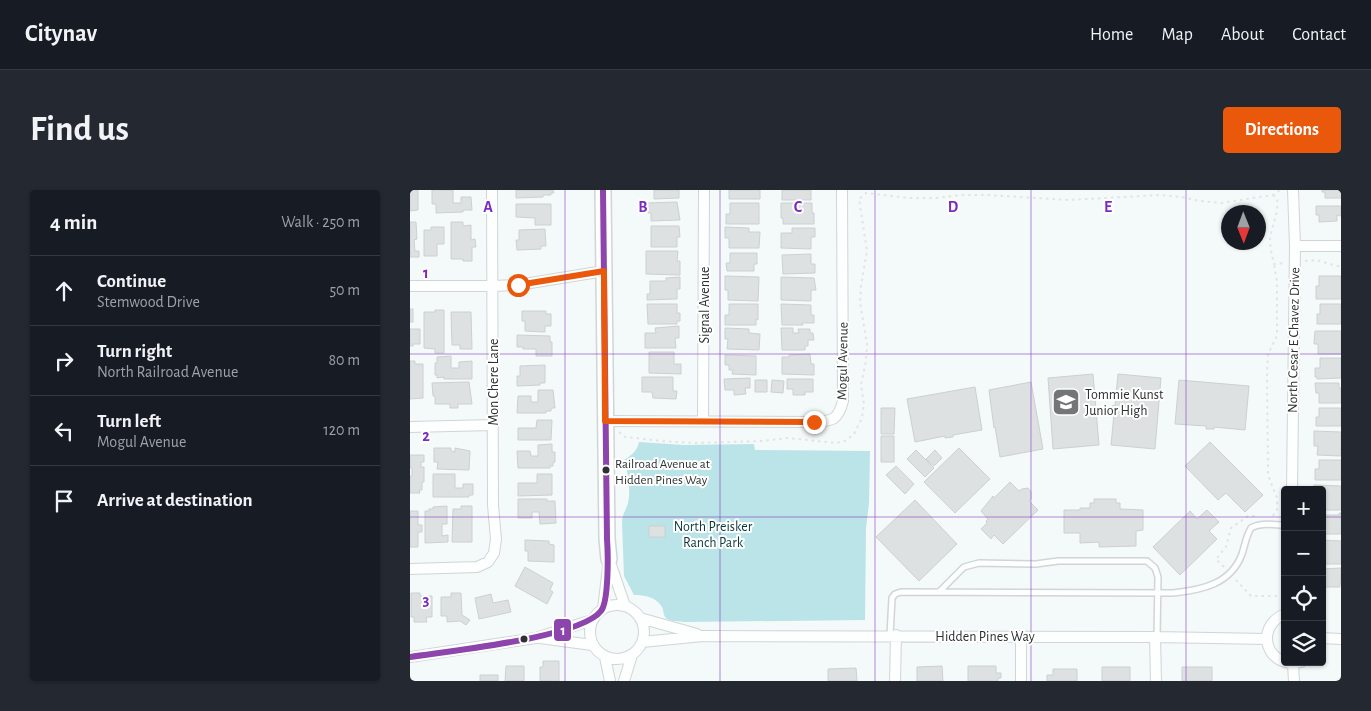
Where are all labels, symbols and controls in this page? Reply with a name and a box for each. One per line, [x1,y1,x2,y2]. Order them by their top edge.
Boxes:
text: Citynav [25,22,97,46]
text: Home [1090,26,1133,44]
text: Map [1161,26,1193,44]
text: About [1221,26,1264,44]
text: Contact [1292,26,1346,44]
button: Directions [1223,107,1341,153]
text: Find us [30,112,129,147]
text: A [483,199,493,215]
text: B [638,199,648,215]
text: C [794,199,803,215]
text: D [948,199,959,215]
text: E [1104,199,1112,215]
north arrow [1221,205,1266,250]
text: 4 min [50,212,97,233]
text: Walk · 250 m [281,214,360,230]
text: 1 [423,265,429,281]
street label: Signal Avenue [698,266,712,344]
street label: North Cesar E Chavez Drive [1286,267,1302,413]
text: Continue [97,272,166,291]
route start [507,274,530,297]
icon: ahead [50,277,78,305]
text: 50 m [329,282,360,298]
text: Stemwood Drive [97,294,200,310]
street label: Mogul Avenue [835,322,851,400]
street label: Mon Chere Lane [487,338,501,426]
text: Turn right [97,342,172,361]
icon: right [50,347,78,375]
text: 80 m [329,352,360,368]
text: North Railroad Avenue [97,364,238,380]
school or university icon: Tommie Kunst Junior High [1051,387,1081,417]
place label: Tommie Kunst Junior High [1085,388,1164,418]
route end [803,411,826,434]
text: Turn left [97,412,161,431]
icon: left [50,417,78,445]
text: 120 m [323,422,360,438]
text: 2 [422,428,430,444]
text: Mogul Avenue [97,434,186,450]
place label: Railroad Avenue at Hidden Pines Way [615,458,710,487]
marker: Railroad Avenue at Hidden Pines Way [601,465,611,475]
map controls [1281,486,1326,666]
button: + [1281,486,1326,531]
icon: arrive [50,487,78,515]
text: Arrive at destination [97,491,253,510]
park label: North Preisker Ranch Park [674,520,753,550]
button: − [1281,531,1326,576]
button: locate [1281,576,1326,621]
text: 3 [423,592,430,608]
line badge: 1 [553,618,572,642]
button: layers [1281,621,1326,666]
text: 1 [560,624,566,638]
street label: Hidden Pines Way [935,630,1035,644]
unlabelled marker [519,634,529,644]

